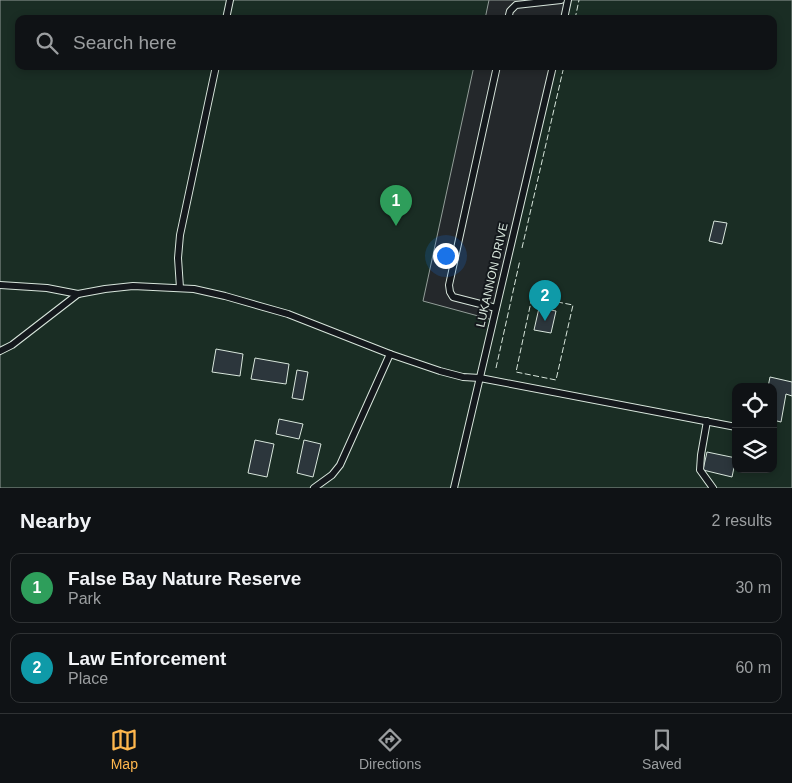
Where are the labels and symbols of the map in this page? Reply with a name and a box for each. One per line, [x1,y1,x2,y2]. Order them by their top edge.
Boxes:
pin: 1 [380,185,412,226]
street label: LUKANNON DRIVE [473,221,511,329]
your location [433,243,459,269]
pin: 2 [529,280,561,321]

